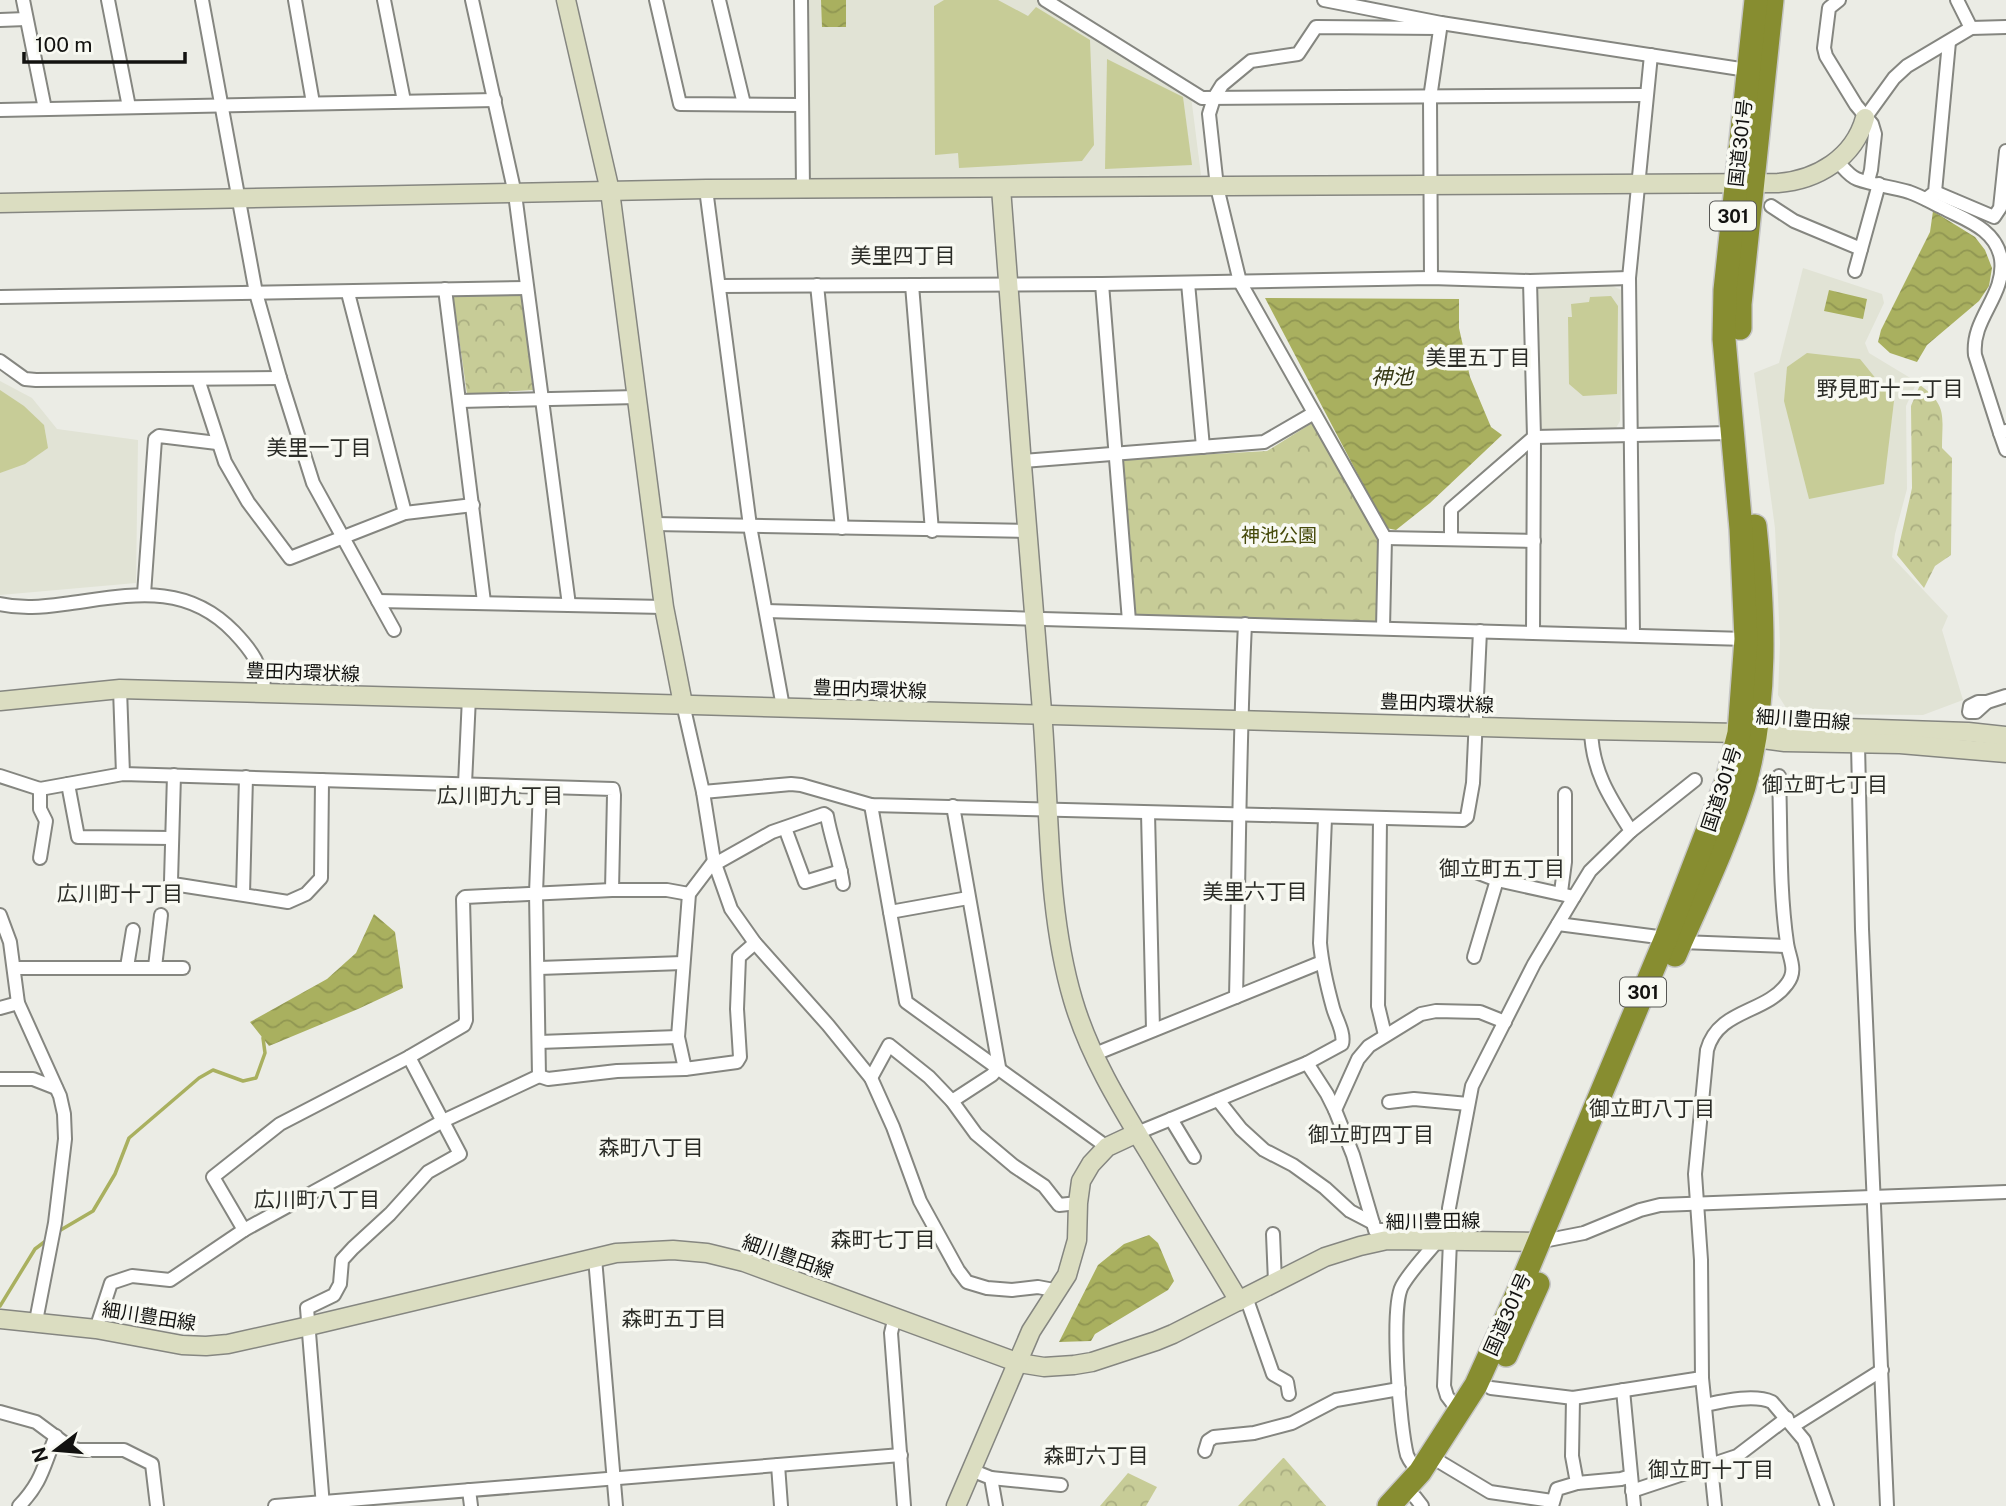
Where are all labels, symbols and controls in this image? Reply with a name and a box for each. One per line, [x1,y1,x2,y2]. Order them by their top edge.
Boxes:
scale bar [24,21,186,65]
text: 100 m [35,32,92,57]
street label: 国道301号 [1724,98,1756,188]
road number: 301 [1710,202,1756,230]
district label: 美里四丁目 [851,243,956,268]
district label: 美里五丁目 [1426,345,1531,370]
water label: 神池 [1371,364,1415,389]
district label: 野見町十二丁目 [1817,376,1964,401]
district label: 美里一丁目 [267,435,372,460]
park label: 神池公園 [1241,524,1317,546]
street label: 豊田内環状線 [246,659,360,685]
street label: 豊田内環状線 [813,676,927,702]
street label: 豊田内環状線 [1380,690,1494,716]
street label: 細川豊田線 [1755,705,1851,733]
street label: 国道301号 [1697,744,1745,834]
district label: 御立町七丁目 [1762,772,1888,797]
district label: 広川町九丁目 [437,783,563,808]
district label: 御立町五丁目 [1439,856,1565,881]
district label: 美里六丁目 [1203,879,1308,904]
district label: 広川町十丁目 [57,881,183,906]
road number: 301 [1620,978,1666,1007]
district label: 御立町八丁目 [1589,1096,1715,1121]
district label: 御立町四丁目 [1308,1122,1434,1147]
district label: 森町八丁目 [599,1135,704,1160]
district label: 広川町八丁目 [254,1187,380,1212]
street label: 細川豊田線 [1385,1209,1481,1233]
district label: 森町七丁目 [831,1227,936,1252]
street label: 細川豊田線 [739,1230,837,1282]
street label: 国道301号 [1479,1269,1535,1359]
street label: 細川豊田線 [100,1298,198,1334]
district label: 森町五丁目 [622,1306,727,1331]
north arrow [21,1415,91,1485]
district label: 森町六丁目 [1044,1443,1149,1468]
text: N [27,1445,52,1465]
district label: 御立町十丁目 [1648,1457,1774,1482]

